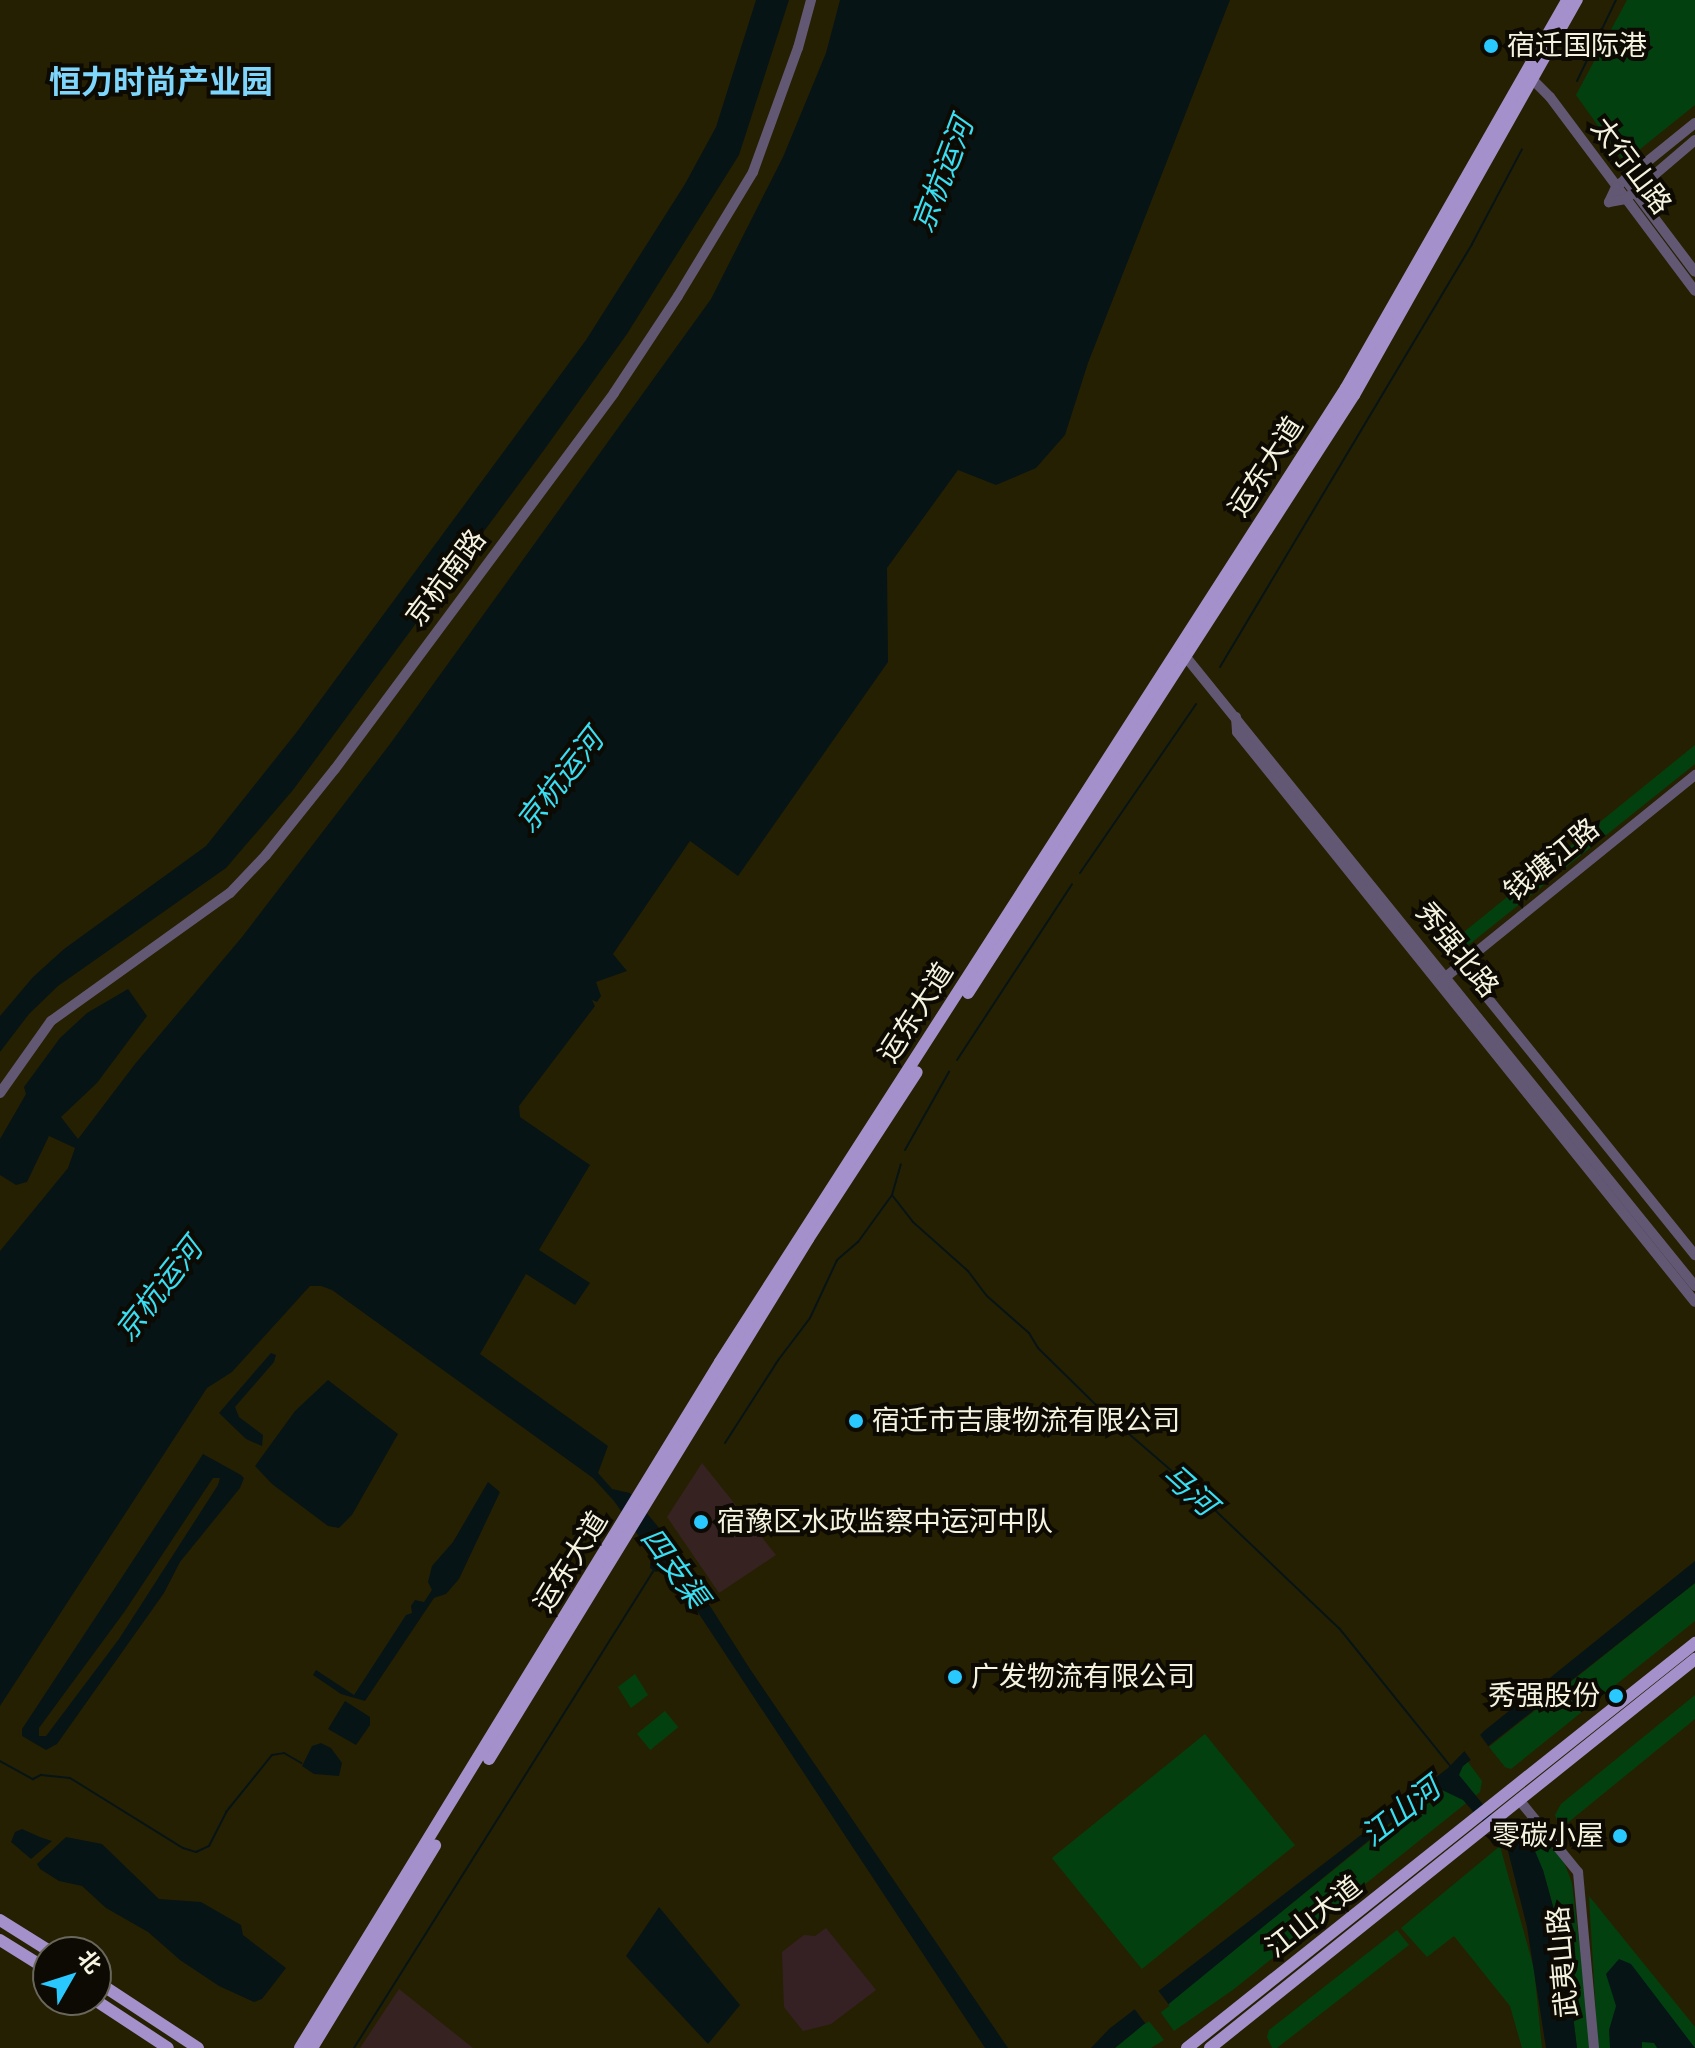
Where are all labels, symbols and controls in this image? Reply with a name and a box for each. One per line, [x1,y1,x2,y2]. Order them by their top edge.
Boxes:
place label: 宿迁国际港 [1507,29,1647,63]
marker: 宿迁国际港 [1482,37,1500,55]
district label: 恒力时尚产业园 [49,64,273,102]
street label: 太行山路 [1584,111,1678,221]
water label: 京杭运河 [905,113,981,237]
street label: 运东大道 [1221,411,1311,523]
street label: 京杭南路 [399,523,493,633]
water label: 京杭运河 [509,723,611,839]
street label: 钱塘江路 [1498,812,1606,908]
street label: 秀强北路 [1409,896,1505,1004]
street label: 运东大道 [871,957,961,1069]
water label: 京杭运河 [108,1232,210,1348]
place label: 宿迁市吉康物流有限公司 [872,1404,1180,1438]
marker: 宿迁市吉康物流有限公司 [847,1412,865,1430]
water label: 马河 [1155,1457,1223,1523]
place label: 宿豫区水政监察中运河中队 [717,1505,1053,1539]
street label: 运东大道 [527,1506,615,1618]
marker: 宿豫区水政监察中运河中队 [692,1513,710,1531]
water label: 四支渠 [633,1521,715,1615]
place label: 广发物流有限公司 [971,1660,1195,1694]
marker: 广发物流有限公司 [946,1668,964,1686]
place label: 秀强股份 [1488,1679,1600,1713]
marker: 秀强股份 [1607,1687,1625,1705]
water label: 江山河 [1354,1770,1448,1854]
place label: 零碳小屋 [1492,1819,1604,1853]
marker: 零碳小屋 [1611,1827,1629,1845]
street label: 江山大道 [1260,1869,1368,1965]
street label: 武夷山路 [1541,1905,1585,2019]
north arrow [32,1936,112,2016]
text: 北 [72,1945,106,1979]

